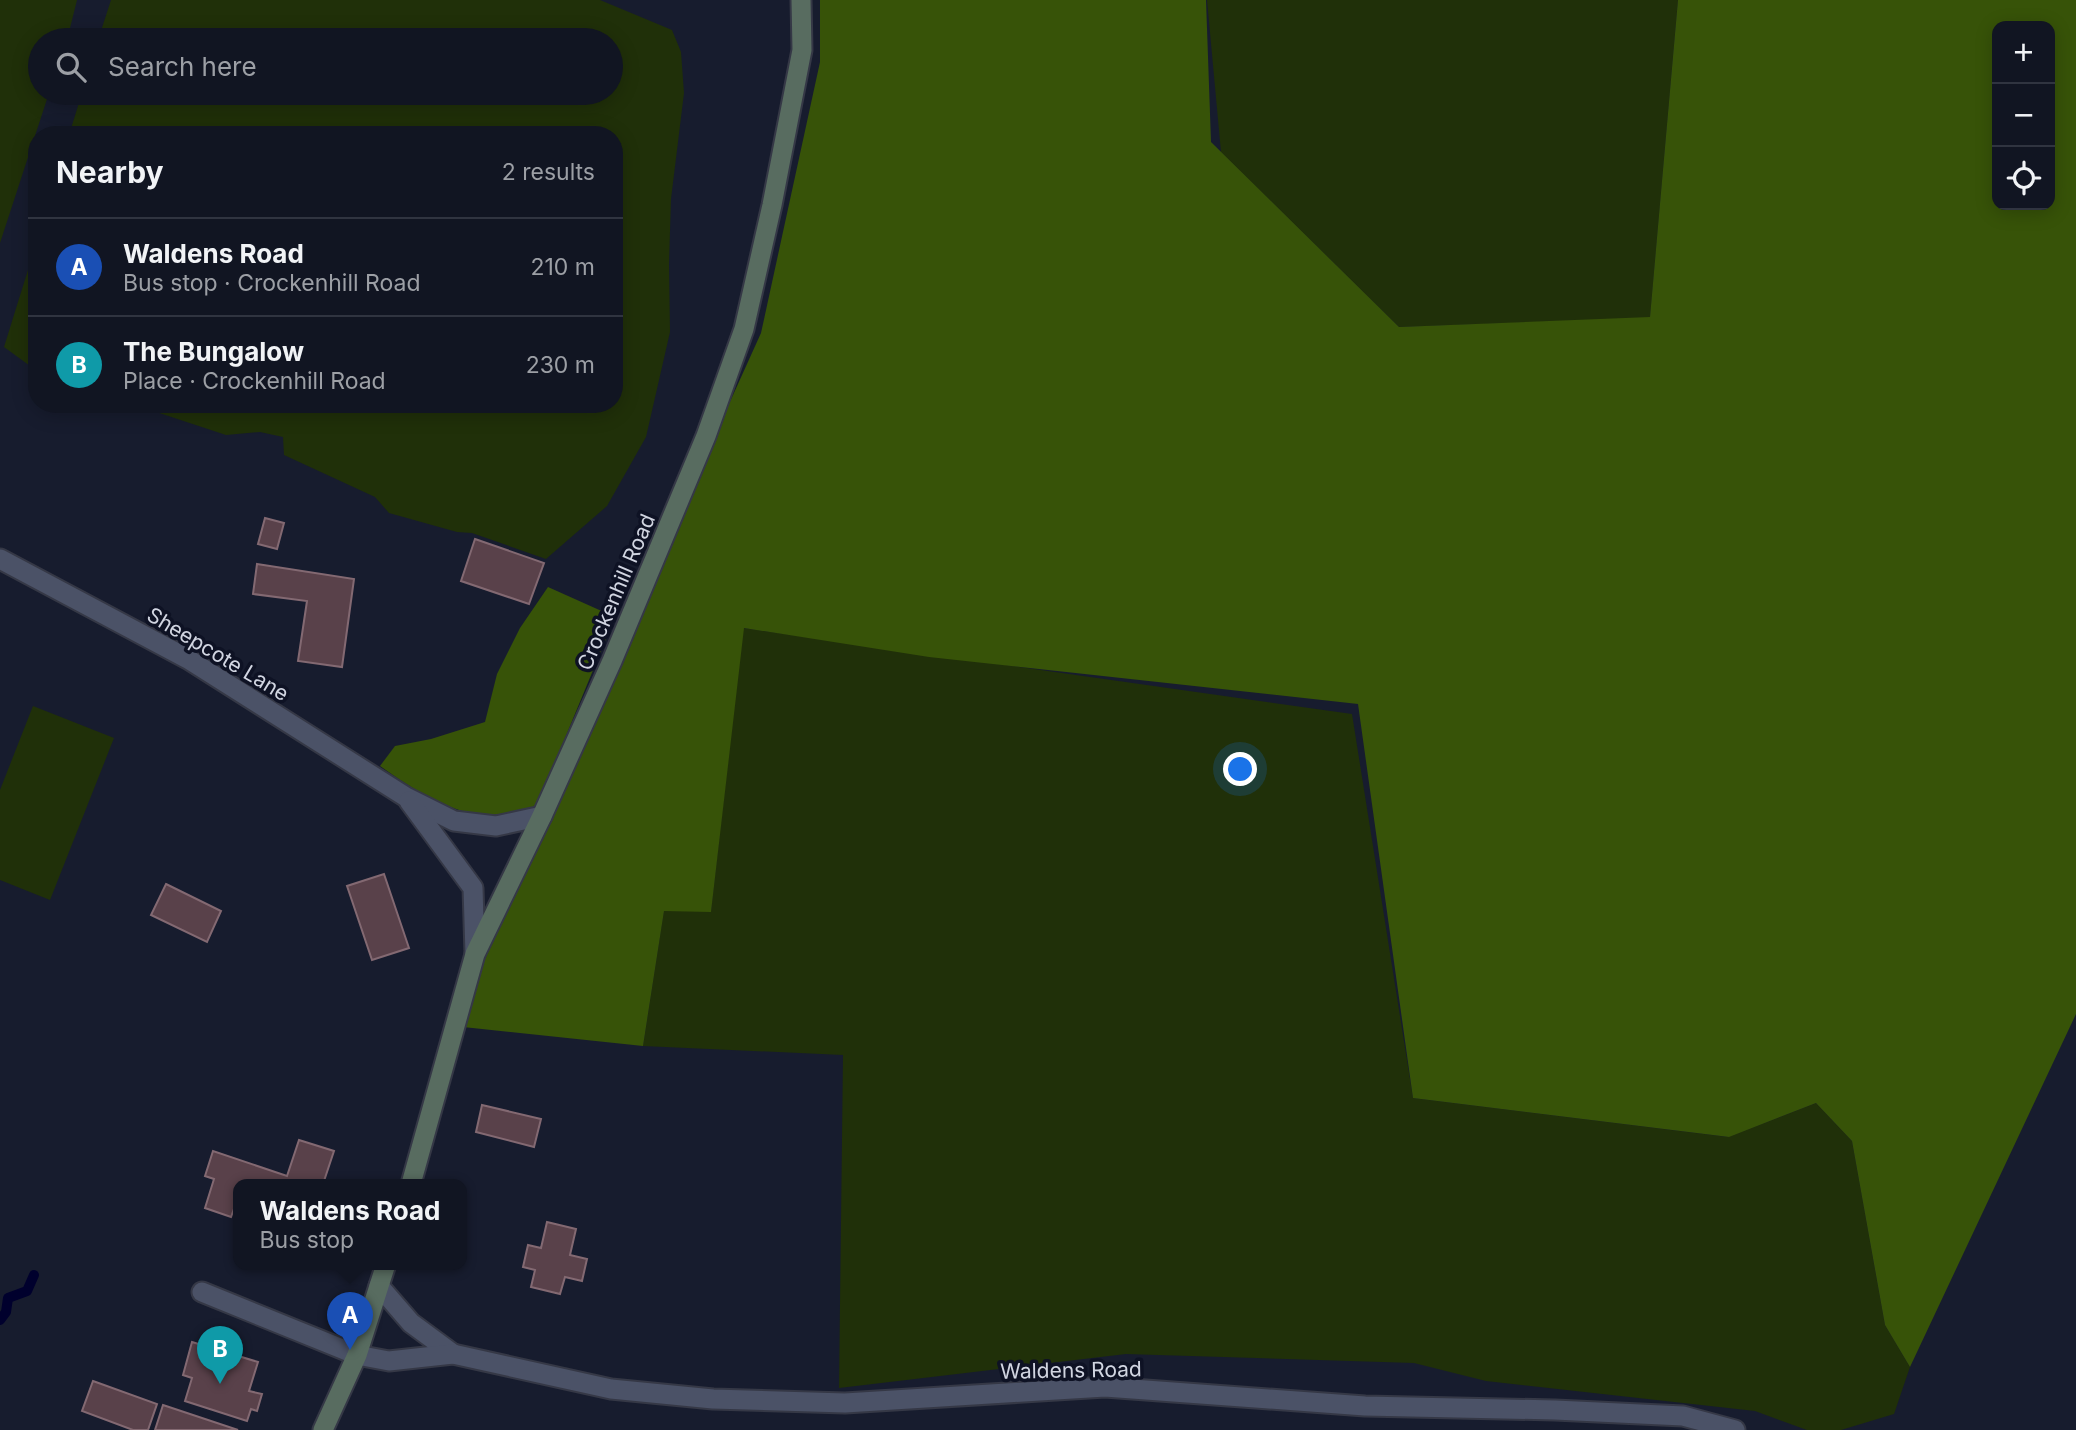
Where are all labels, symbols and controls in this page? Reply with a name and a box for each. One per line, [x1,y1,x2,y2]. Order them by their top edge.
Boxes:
map controls [1992,21,2055,210]
button: + [1992,21,2055,84]
search box [28,28,623,105]
icon: search [52,48,90,86]
text: Search here [108,51,257,82]
button: − [1992,84,2055,147]
button: locate [1992,147,2055,210]
text: Nearby [56,154,164,190]
text: 2 results [502,158,595,186]
text: Waldens Road [123,238,304,269]
text: A [70,253,88,281]
text: 210 m [530,253,595,281]
text: Bus stop · Crockenhill Road [123,269,421,297]
text: The Bungalow [123,336,304,367]
text: B [71,351,87,379]
text: 230 m [526,351,595,379]
text: Place · Crockenhill Road [123,367,386,395]
street label: Crockenhill Road [572,510,660,674]
street label: Sheepcote Lane [143,602,293,706]
your location [1223,752,1257,786]
popup [233,1179,467,1270]
text: Waldens Road [260,1195,440,1226]
text: Bus stop [260,1226,354,1254]
pin: A [327,1292,373,1350]
pin: B [197,1326,243,1384]
street label: Waldens Road [1000,1356,1142,1384]

